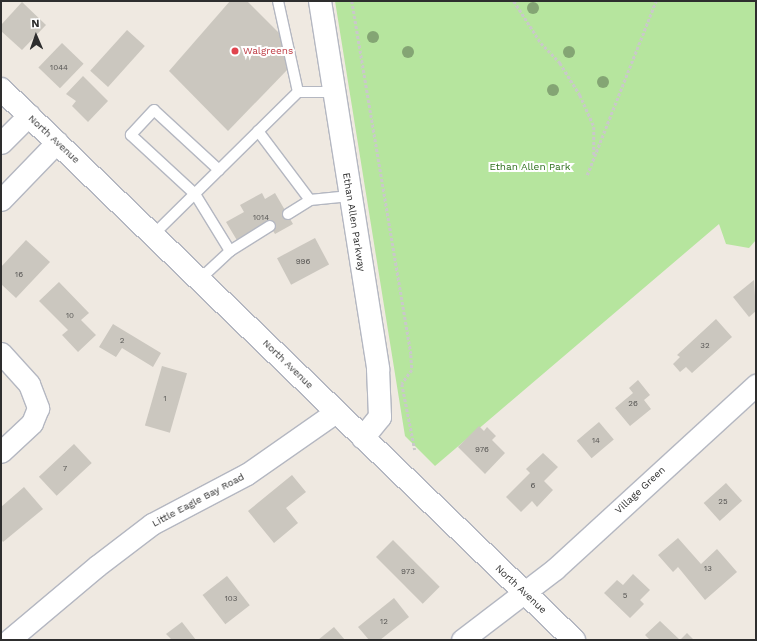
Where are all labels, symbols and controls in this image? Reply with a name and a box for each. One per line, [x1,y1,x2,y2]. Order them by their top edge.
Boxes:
north arrow [16,16,56,56]
text: N [31,17,40,30]
place label: Walgreens [243,45,293,57]
marker: Walgreens [230,46,240,56]
house number: 1044 [50,63,68,73]
street label: North Avenue [26,112,82,166]
park label: Ethan Allen Park [489,161,571,173]
street label: Ethan Allen Parkway [340,172,368,272]
house number: 1014 [253,213,269,223]
house number: 996 [296,257,310,267]
house number: 16 [15,270,23,280]
house number: 10 [66,311,74,321]
house number: 2 [120,336,124,346]
street label: North Avenue [260,337,316,391]
house number: 32 [700,341,710,351]
house number: 1 [163,394,167,404]
house number: 26 [628,399,638,409]
house number: 14 [592,436,600,446]
house number: 976 [475,445,489,455]
house number: 7 [63,464,67,474]
street label: Village Green [612,464,668,516]
street label: Little Eagle Bay Road [150,471,246,529]
house number: 6 [531,481,535,491]
house number: 25 [718,497,728,507]
street label: North Avenue [493,562,549,616]
house number: 13 [704,564,712,574]
house number: 973 [401,567,415,577]
house number: 5 [623,591,627,601]
house number: 103 [225,594,237,604]
house number: 12 [380,617,388,627]

